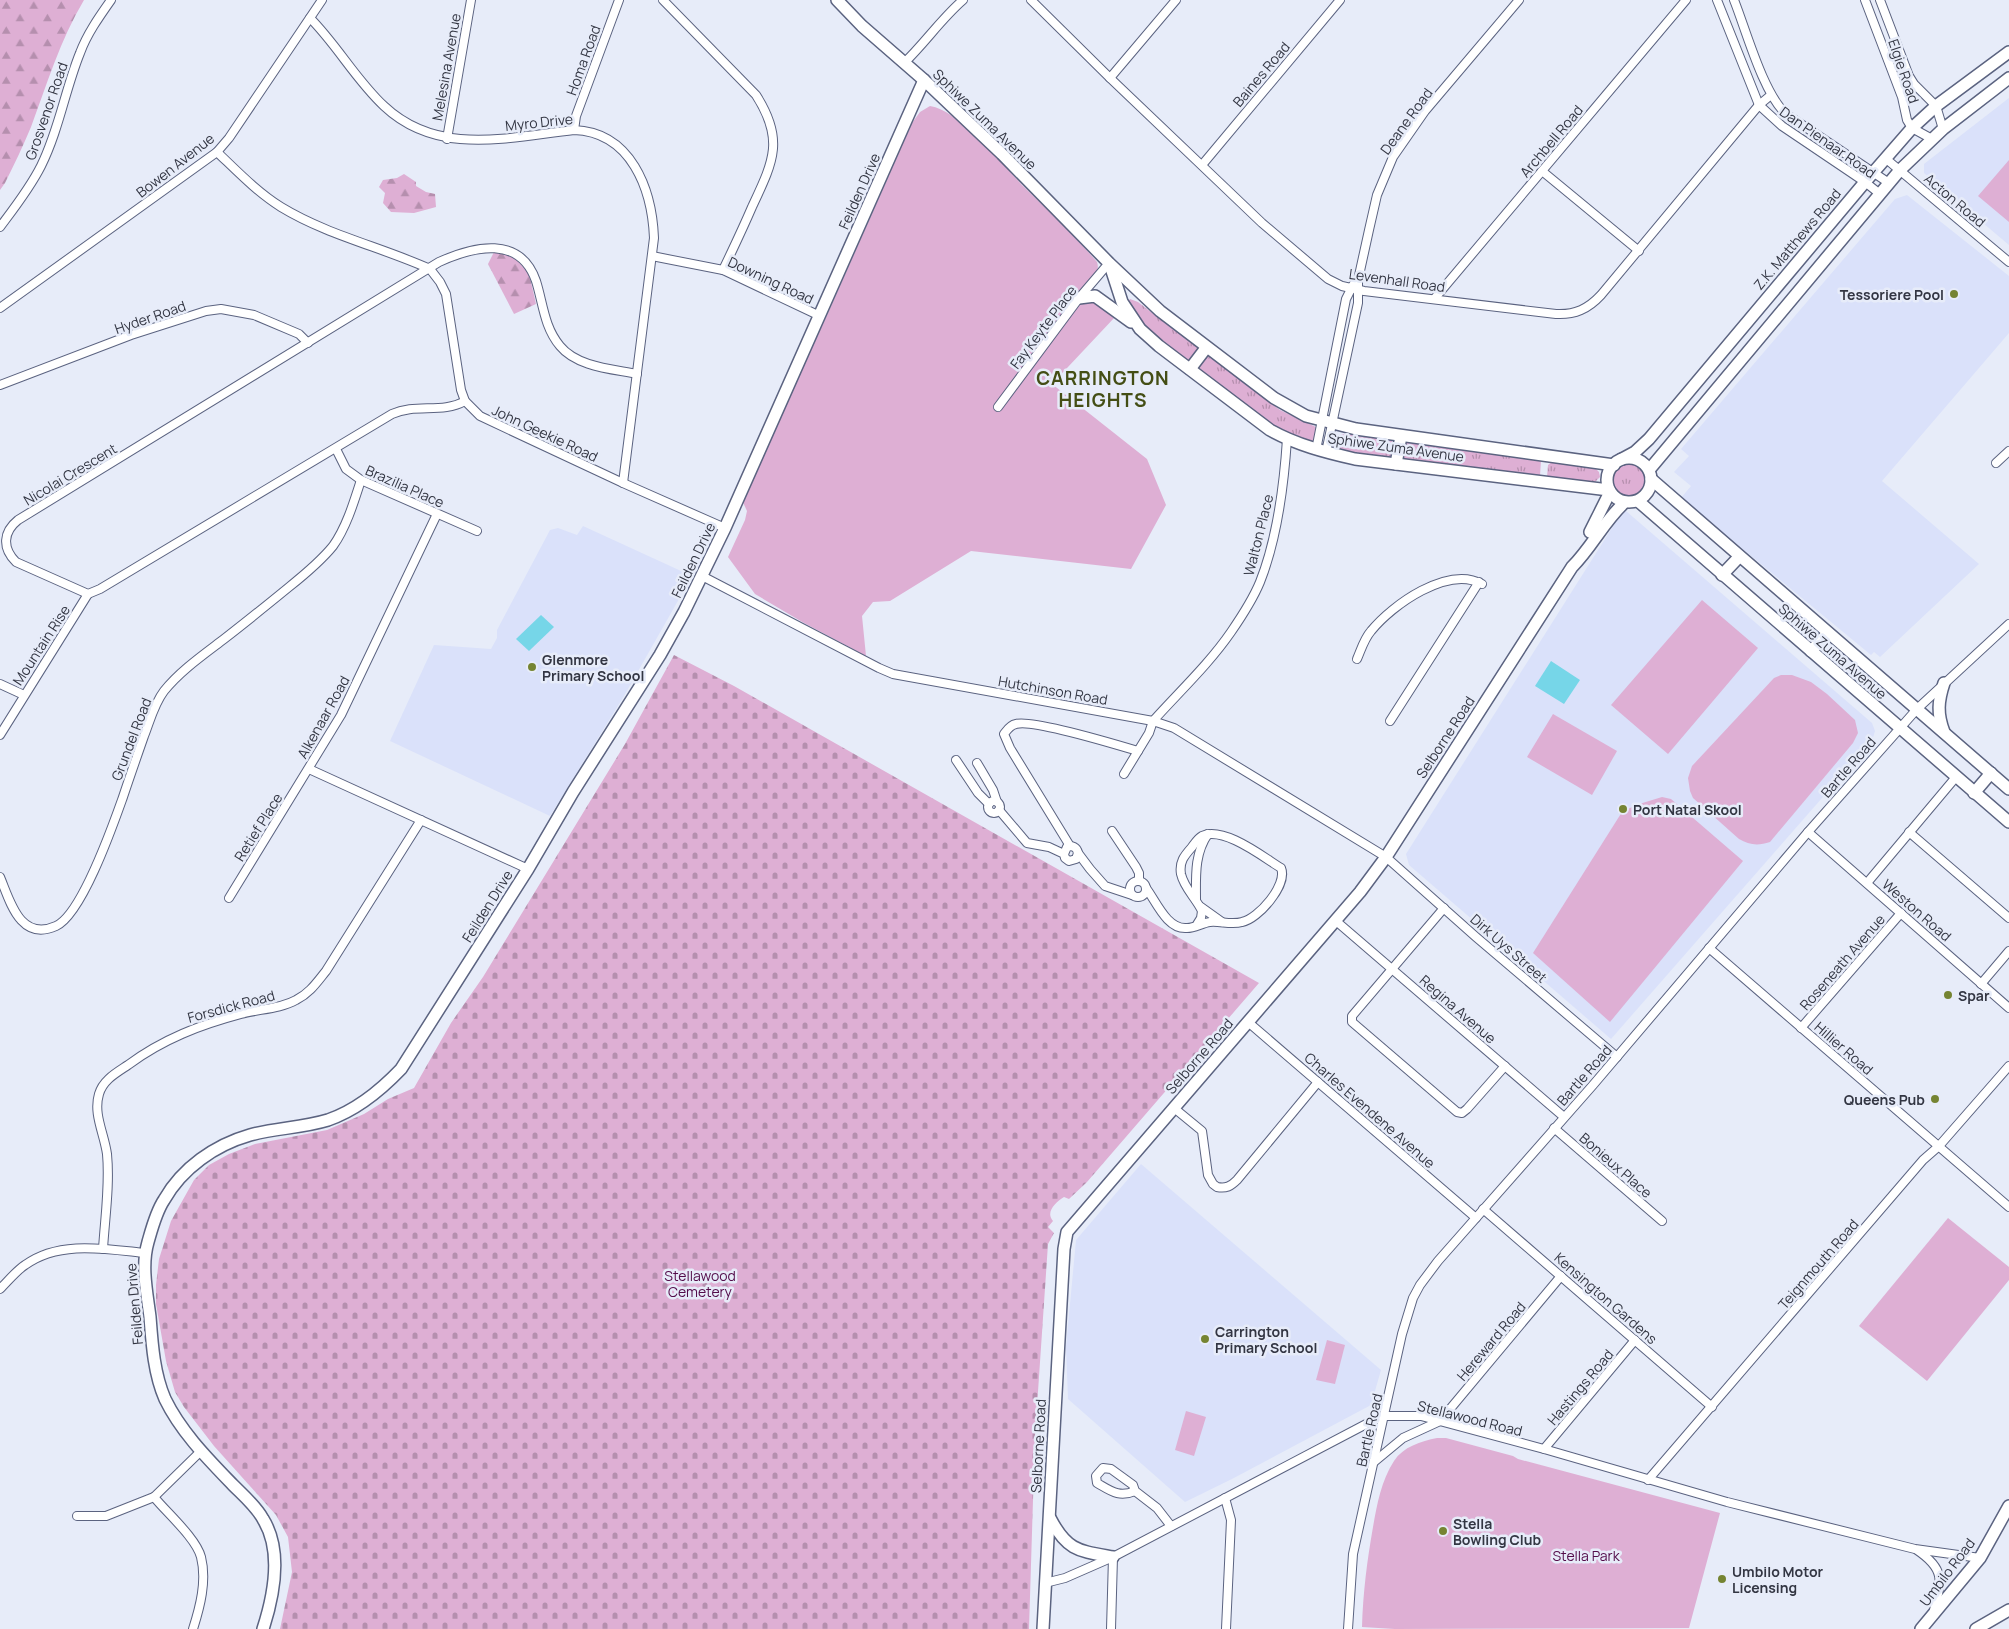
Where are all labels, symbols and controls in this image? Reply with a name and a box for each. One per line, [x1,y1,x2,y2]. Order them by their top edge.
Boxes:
street label: Melesina Avenue [427,12,465,122]
street label: Homa Road [562,22,604,98]
street label: Elgie Road [1884,36,1924,106]
street label: Baines Road [1228,37,1294,111]
street label: Grosvenor Road [20,59,72,163]
street label: Sphiwe Zuma Avenue [929,64,1041,174]
street label: Deane Road [1375,84,1437,158]
street label: Archbell Road [1515,101,1587,181]
street label: Dan Pienaar Road [1776,102,1880,182]
street label: Myro Drive [504,109,574,135]
street label: Bowen Avenue [132,129,218,201]
street label: Feilden Drive [834,150,884,232]
street label: Acton Road [1920,169,1990,231]
street label: Z.K. Matthews Road [1749,184,1845,294]
street label: Downing Road [725,252,817,308]
street label: Levenhall Road [1348,264,1446,296]
street label: Fay Keyte Place [1005,282,1081,372]
place label: Tessoriere Pool [1840,285,1944,304]
marker: Tessoriere Pool [1948,288,1960,300]
street label: Hyder Road [112,296,188,338]
district label: CARRINGTON HEIGHTS [1036,365,1170,413]
street label: John Geekie Road [489,400,601,466]
street label: Sphiwe Zuma Avenue [1327,428,1465,466]
street label: Nicolai Crescent [20,438,121,509]
street label: Brazilia Place [363,460,447,512]
street label: Walton Place [1239,492,1277,578]
street label: Feilden Drive [667,519,719,601]
street label: Sphiwe Zuma Avenue [1775,599,1891,703]
street label: Mountain Rise [8,601,74,689]
place label: Glenmore Primary School [542,650,644,685]
marker: Glenmore Primary School [526,661,538,673]
street label: Hutchinson Road [997,671,1109,709]
street label: Alkenaar Road [292,672,354,762]
street label: Selborne Road [1411,692,1479,782]
street label: Grundel Road [106,695,156,783]
street label: Bartle Road [1816,733,1880,801]
street label: Retief Place [230,789,286,865]
place label: Port Natal Skool [1633,800,1742,819]
marker: Port Natal Skool [1617,803,1629,815]
street label: Feilden Drive [457,866,517,946]
street label: Weston Road [1878,875,1956,945]
street label: Dirk Uys Street [1467,909,1552,987]
street label: Roseneath Avenue [1795,910,1889,1014]
street label: Regina Avenue [1416,971,1500,1047]
street label: Forsdick Road [185,985,277,1027]
place label: Spar [1958,986,1990,1005]
marker: Spar [1942,989,1954,1001]
street label: Selborne Road [1161,1014,1237,1098]
street label: Hillier Road [1811,1017,1877,1079]
street label: Bartle Road [1552,1041,1616,1109]
street label: Charles Evendene Avenue [1301,1048,1439,1172]
place label: Queens Pub [1844,1090,1925,1109]
marker: Queens Pub [1929,1093,1941,1105]
street label: Bonieux Place [1576,1128,1656,1202]
street label: Teignmouth Road [1774,1215,1862,1313]
street label: Kensington Gardens [1551,1248,1661,1348]
street label: Feilden Drive [121,1262,147,1346]
park label: Stellawood Cemetery [664,1266,736,1301]
street label: Hereward Road [1452,1297,1530,1385]
place label: Carrington Primary School [1215,1322,1317,1357]
marker: Carrington Primary School [1199,1333,1211,1345]
street label: Hastings Road [1543,1345,1617,1429]
street label: Bartle Road [1351,1392,1387,1468]
street label: Stellawood Road [1416,1396,1524,1440]
street label: Selborne Road [1026,1398,1050,1494]
place label: Stella Bowling Club [1453,1514,1541,1549]
marker: Stella Bowling Club [1437,1525,1449,1537]
street label: Umbilo Road [1915,1534,1979,1610]
park label: Stella Park [1552,1546,1621,1565]
place label: Umbilo Motor Licensing [1732,1562,1824,1597]
marker: Umbilo Motor Licensing [1716,1573,1728,1585]

